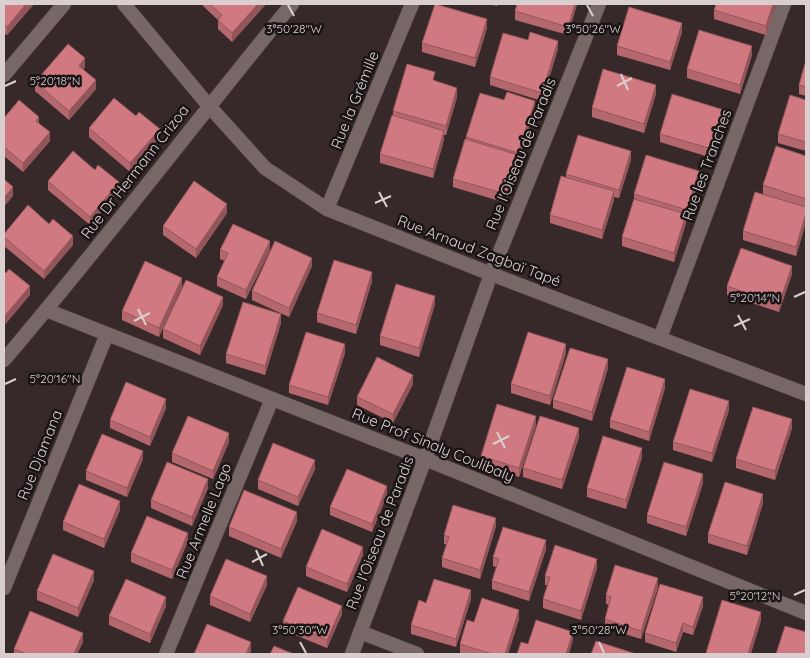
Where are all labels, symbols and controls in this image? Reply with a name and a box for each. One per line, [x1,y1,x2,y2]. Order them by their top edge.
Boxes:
text: 3°50'28"W [266,21,322,36]
text: 3°50'26"W [565,21,621,36]
street label: Rue la Grémille [326,48,383,152]
text: 5°20'18"N [30,73,80,88]
street label: Rue l'Oiseau de Paradis [481,75,560,233]
street label: Rue Dr Hermann Crizoa [76,101,193,243]
street label: Rue les Tranches [678,106,736,223]
street label: Rue Arnaud Zagbaï Tapé [395,211,564,291]
text: 5°20'14"N [730,290,780,305]
text: 5°20'16"N [30,371,80,386]
street label: Rue Prof Sinaly Coulibaly [349,403,517,486]
street label: Rue Djamana [13,407,66,503]
street label: Rue l'Oiseau de Paradis [341,453,418,612]
street label: Rue Armelle Lago [172,460,235,581]
text: 5°20'12"N [729,588,781,603]
text: 3°50'30"W [272,622,328,637]
text: 3°50'28"W [571,622,627,637]

